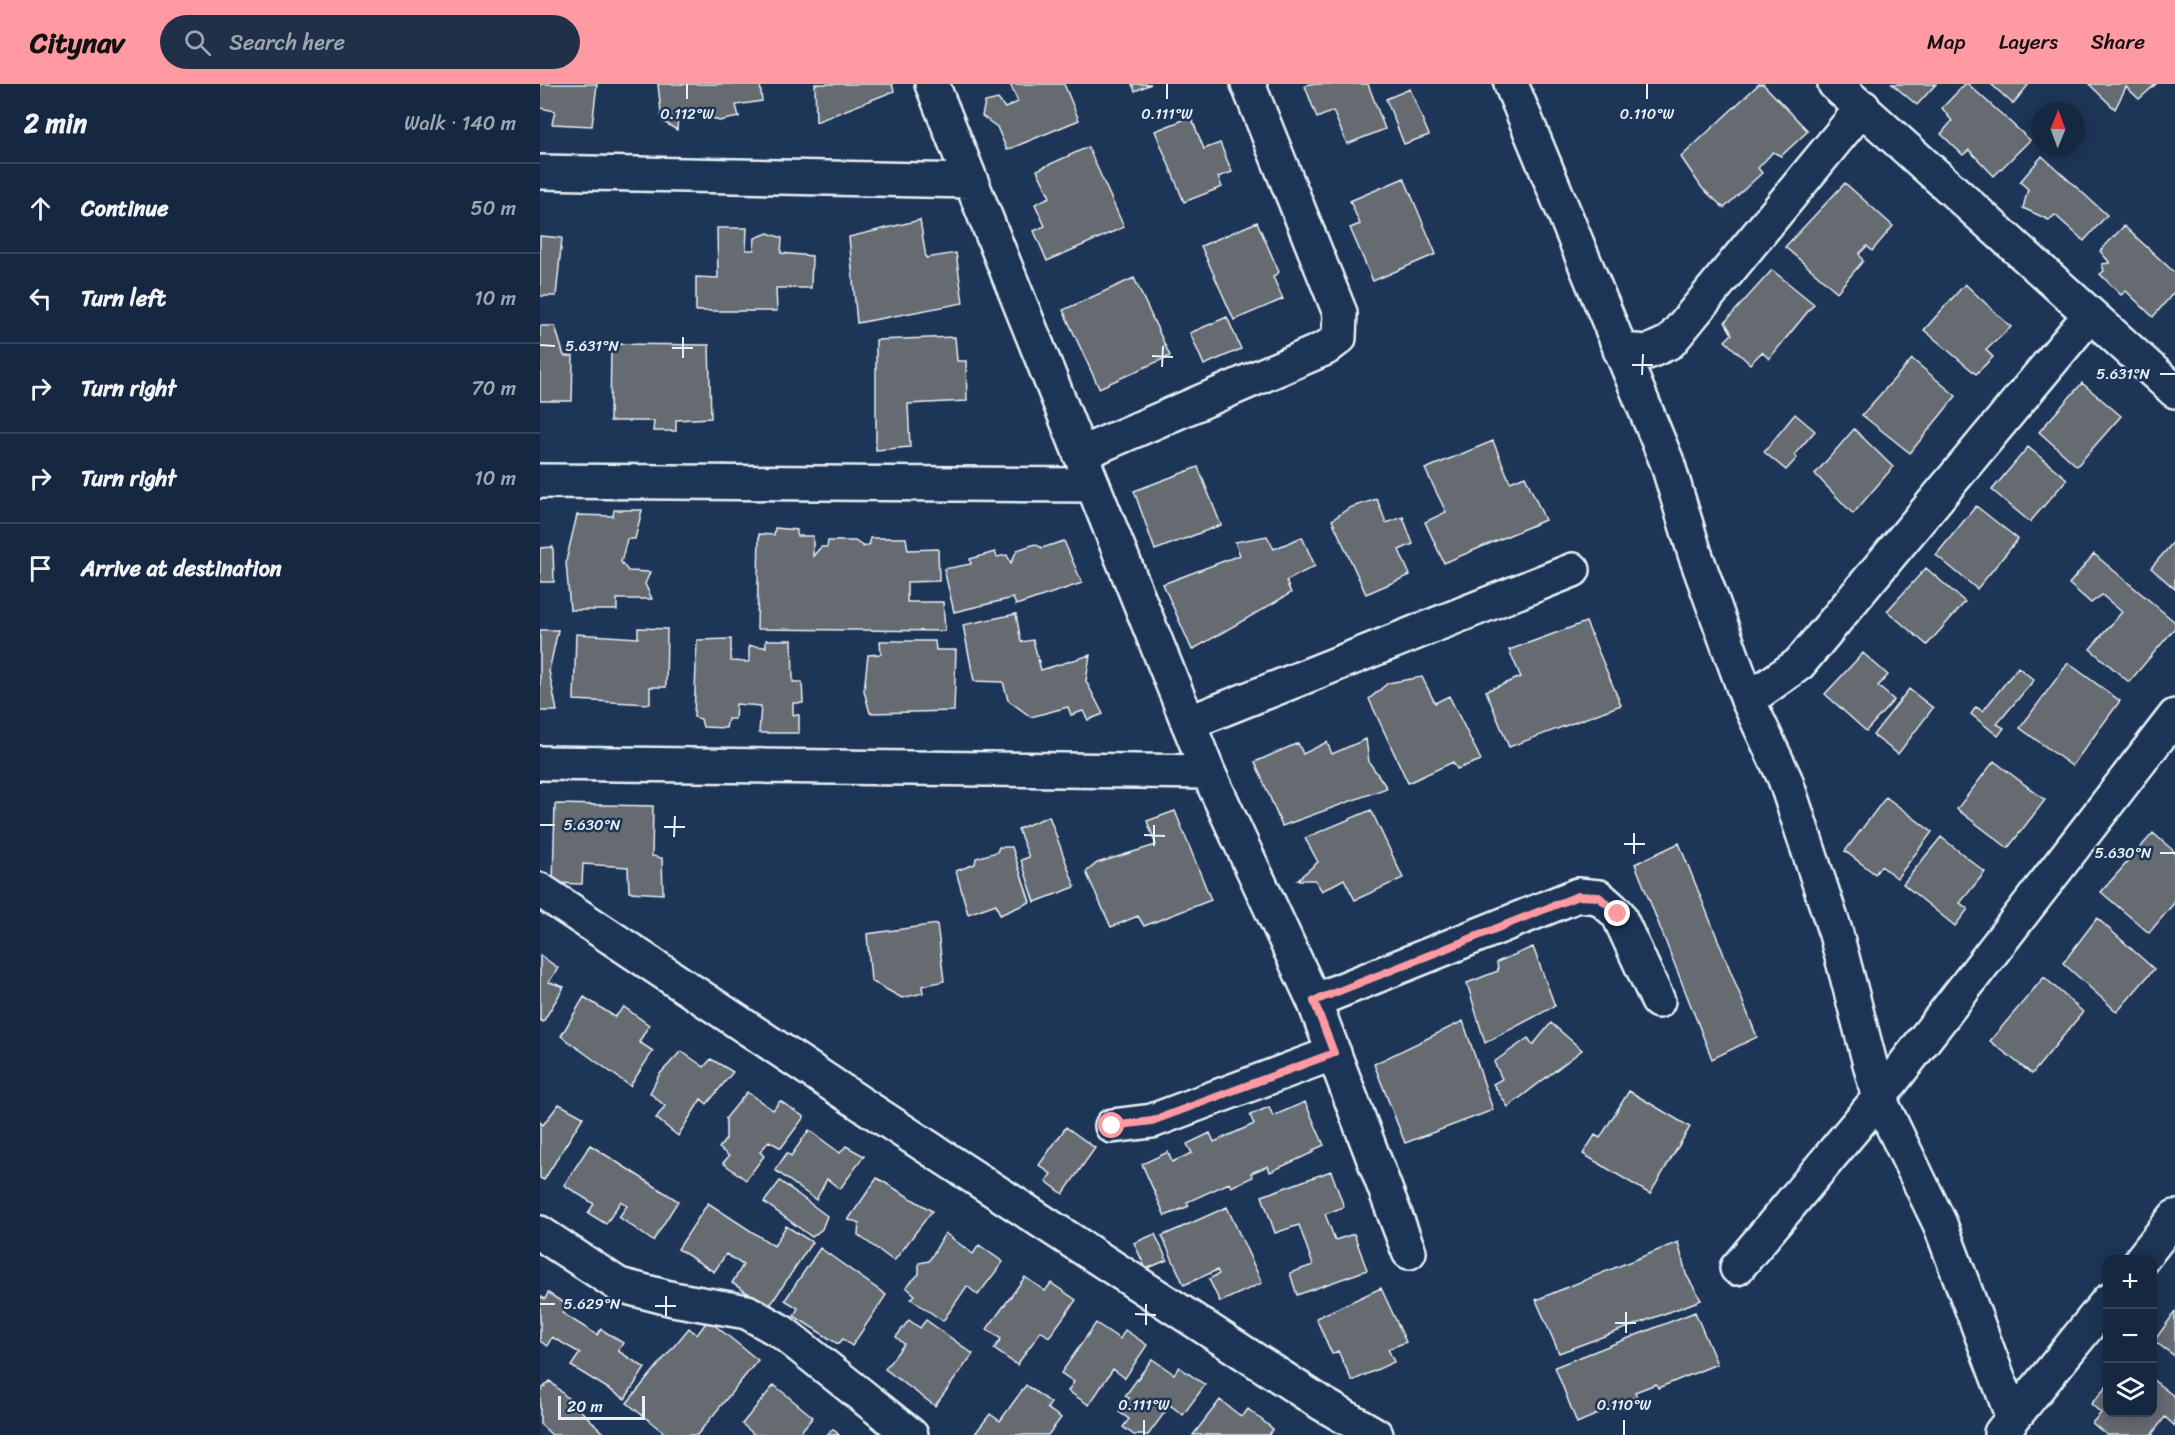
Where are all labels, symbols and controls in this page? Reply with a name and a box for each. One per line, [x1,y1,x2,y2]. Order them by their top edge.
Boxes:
search box [160,15,580,69]
text: Citynav [30,18,124,67]
text: Search here [229,23,345,62]
text: Map [1927,23,1966,61]
text: Layers [1999,23,2058,61]
text: Share [2091,23,2145,61]
icon: search [181,26,214,59]
text: 2 min [24,100,87,146]
text: 0.112°W [660,101,714,127]
text: 0.111°W [1141,101,1193,127]
text: 0.110°W [1620,101,1675,127]
north arrow [2031,102,2085,156]
text: Walk · 140 m [404,106,516,141]
text: Continue [81,189,169,228]
text: 50 m [471,191,516,226]
icon: ahead [24,192,57,225]
text: Turn left [81,279,166,318]
text: 10 m [474,281,516,316]
icon: left [24,282,57,315]
text: 5.631°N [565,333,619,359]
text: 5.631°N [2096,361,2150,387]
text: Turn right [81,369,176,408]
text: 70 m [471,371,516,406]
icon: right [24,372,57,405]
text: Turn right [81,459,176,498]
text: 10 m [474,461,516,496]
icon: right [24,462,57,495]
text: Arrive at destination [81,549,282,588]
icon: arrive [24,552,57,585]
text: 5.630°N [564,812,621,838]
text: 5.630°N [2095,840,2152,866]
route end [1604,900,1630,926]
route start [1098,1112,1124,1138]
map controls [2103,1255,2157,1417]
button: + [2103,1255,2157,1309]
text: 5.629°N [564,1291,621,1317]
button: − [2103,1309,2157,1363]
button: layers [2103,1363,2157,1417]
text: 20 m [567,1392,603,1421]
text: 0.111°W [1118,1392,1170,1418]
text: 0.110°W [1597,1392,1652,1418]
scale bar [558,1393,645,1420]

